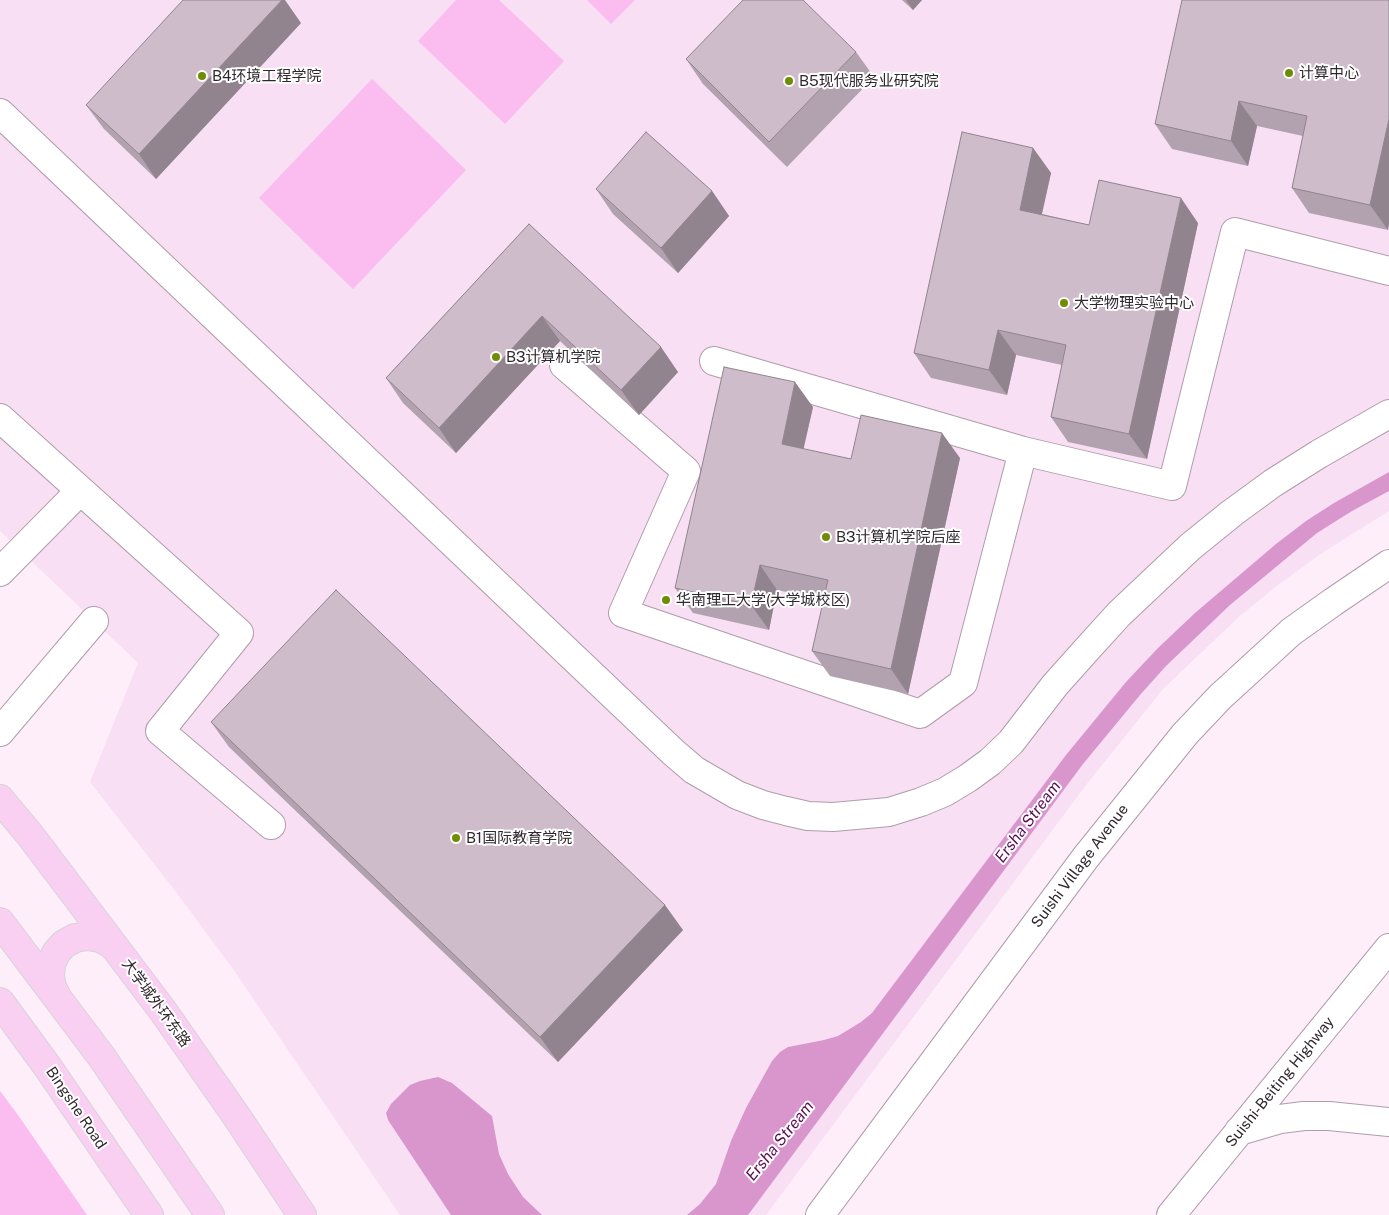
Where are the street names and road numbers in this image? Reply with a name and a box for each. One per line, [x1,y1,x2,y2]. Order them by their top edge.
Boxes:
street label: Suishi Village Avenue [1028,801,1132,931]
street label: 大学城外环东路 [118,955,194,1051]
street label: Suishi-Beiting Highway [1222,1013,1338,1151]
street label: Bingshe Road [42,1063,110,1153]

